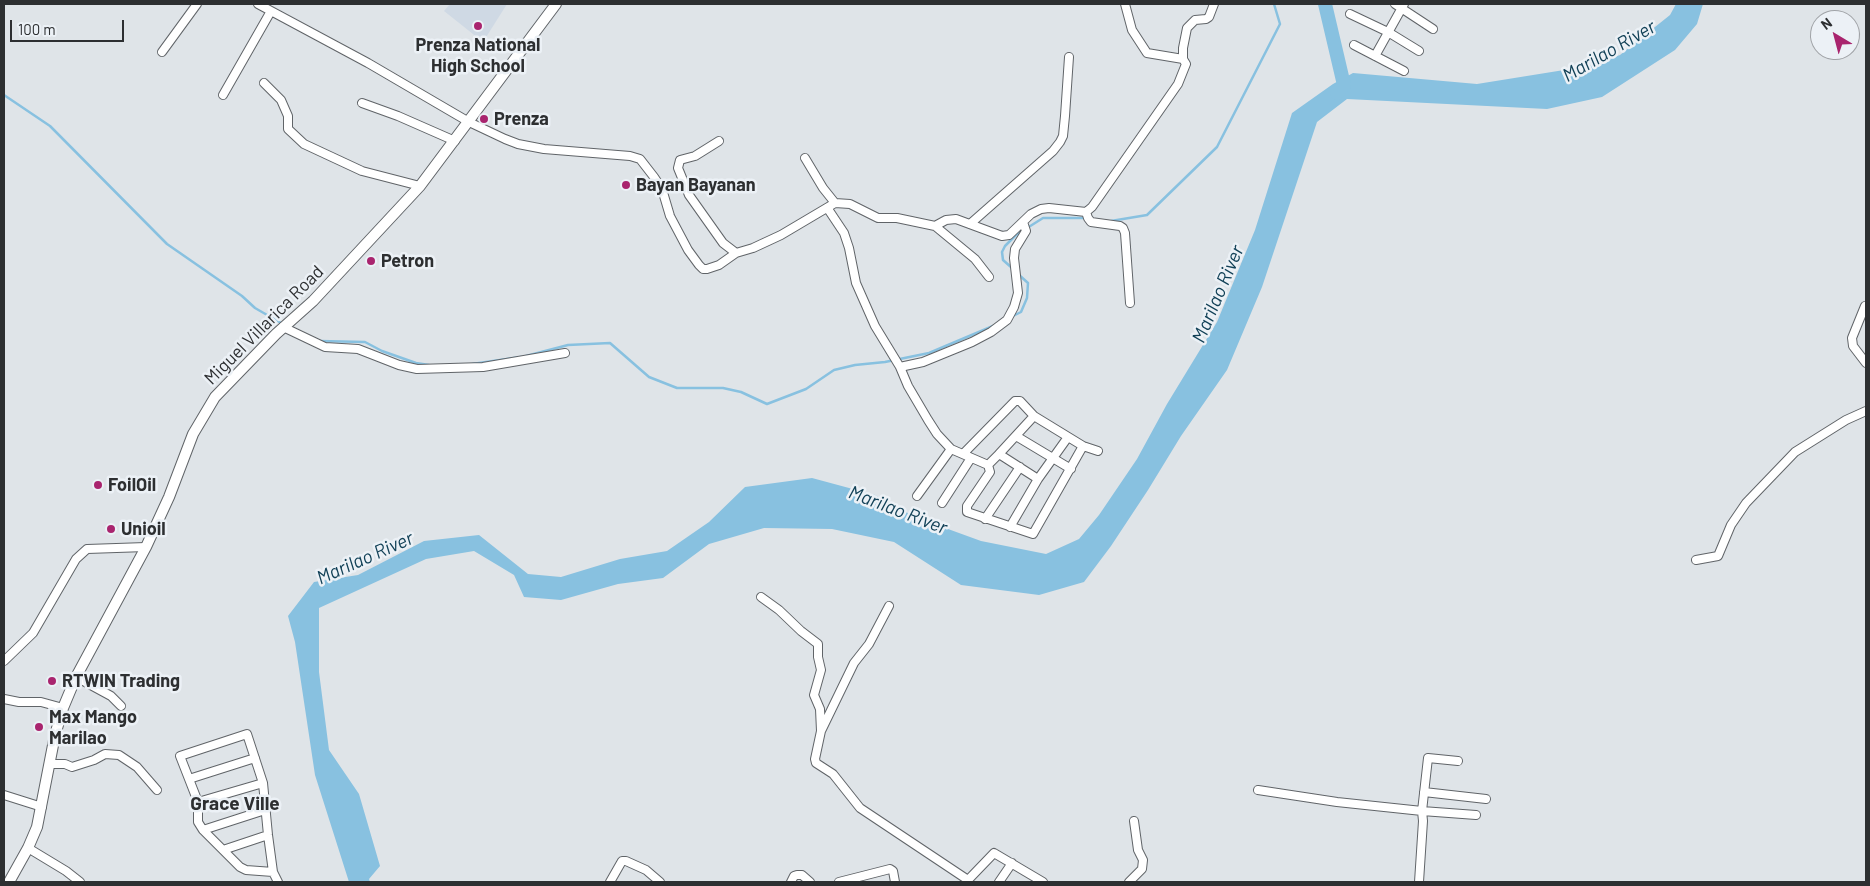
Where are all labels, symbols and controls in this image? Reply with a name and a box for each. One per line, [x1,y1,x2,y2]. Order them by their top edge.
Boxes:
scale bar [12,10,126,42]
north arrow [1810,10,1860,60]
text: N [1817,14,1835,33]
water label: Marilao River [1558,15,1660,87]
text: 100 m [18,20,56,38]
marker: Prenza National High School [472,20,484,32]
place label: Prenza National High School [416,34,540,76]
place label: Prenza [494,108,549,130]
marker: Prenza [478,113,490,125]
place label: Bayan Bayanan [636,174,756,196]
marker: Bayan Bayanan [620,179,632,191]
water label: Marilao River [1187,242,1249,346]
place label: Petron [381,250,434,272]
marker: Petron [365,255,377,267]
street label: Miguel Villarica Road [200,261,328,389]
place label: FoilOil [108,474,156,496]
marker: FoilOil [92,479,104,491]
water label: Marilao River [846,481,950,539]
place label: Unioil [121,518,166,540]
marker: Unioil [105,523,117,535]
water label: Marilao River [313,527,417,589]
place label: RTWIN Trading [62,670,180,692]
marker: RTWIN Trading [46,675,58,687]
place label: Max Mango Marilao [49,706,137,749]
marker: Max Mango Marilao [33,721,45,733]
district label: Grace Ville [190,793,280,815]

